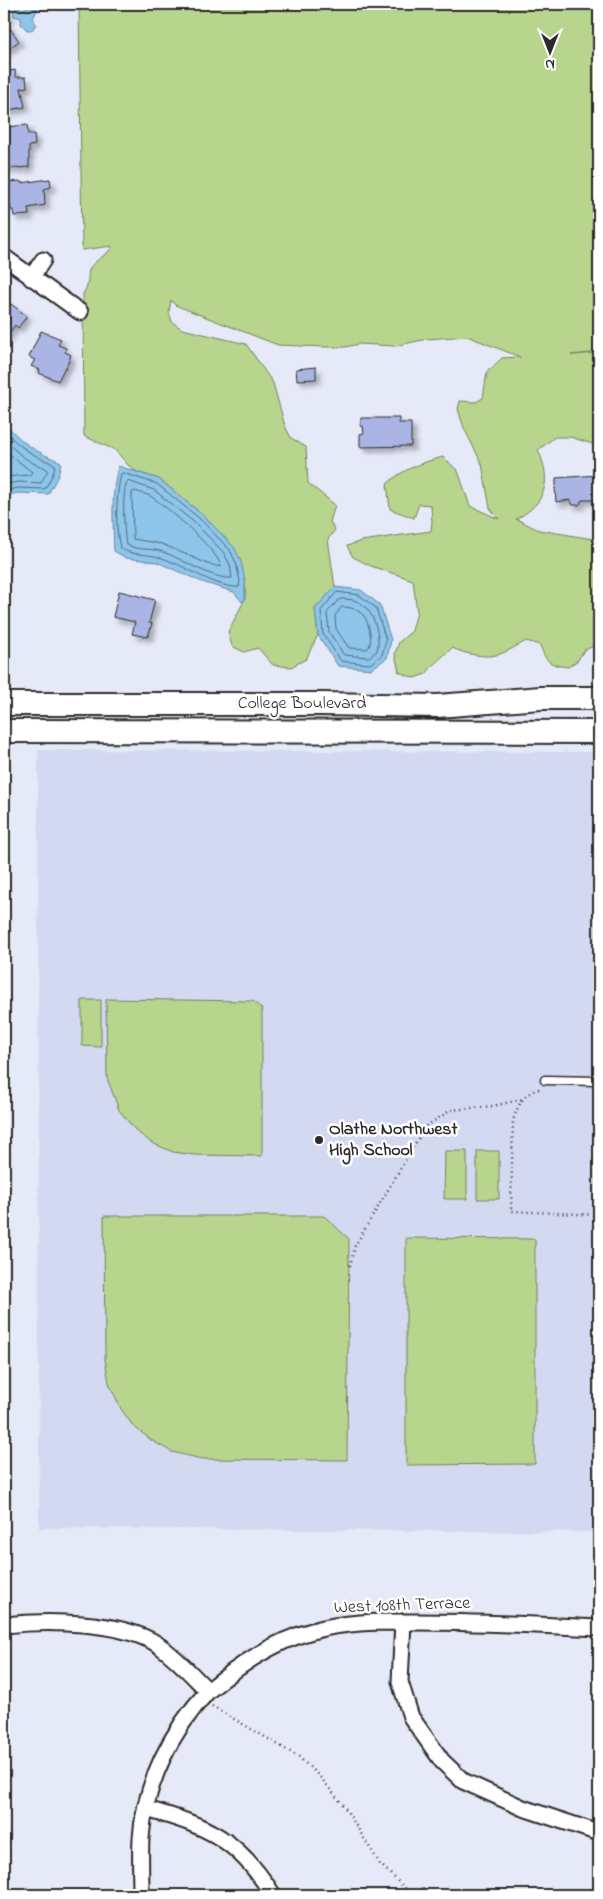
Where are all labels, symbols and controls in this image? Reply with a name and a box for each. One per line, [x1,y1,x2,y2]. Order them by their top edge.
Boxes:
north arrow [526,28,576,78]
text: N [545,53,555,74]
street label: College Boulevard [238,691,366,718]
place label: Olathe Northwest High School [329,1117,458,1165]
marker: Olathe Northwest High School [313,1134,325,1146]
street label: West 108th Terrace [333,1591,472,1621]

